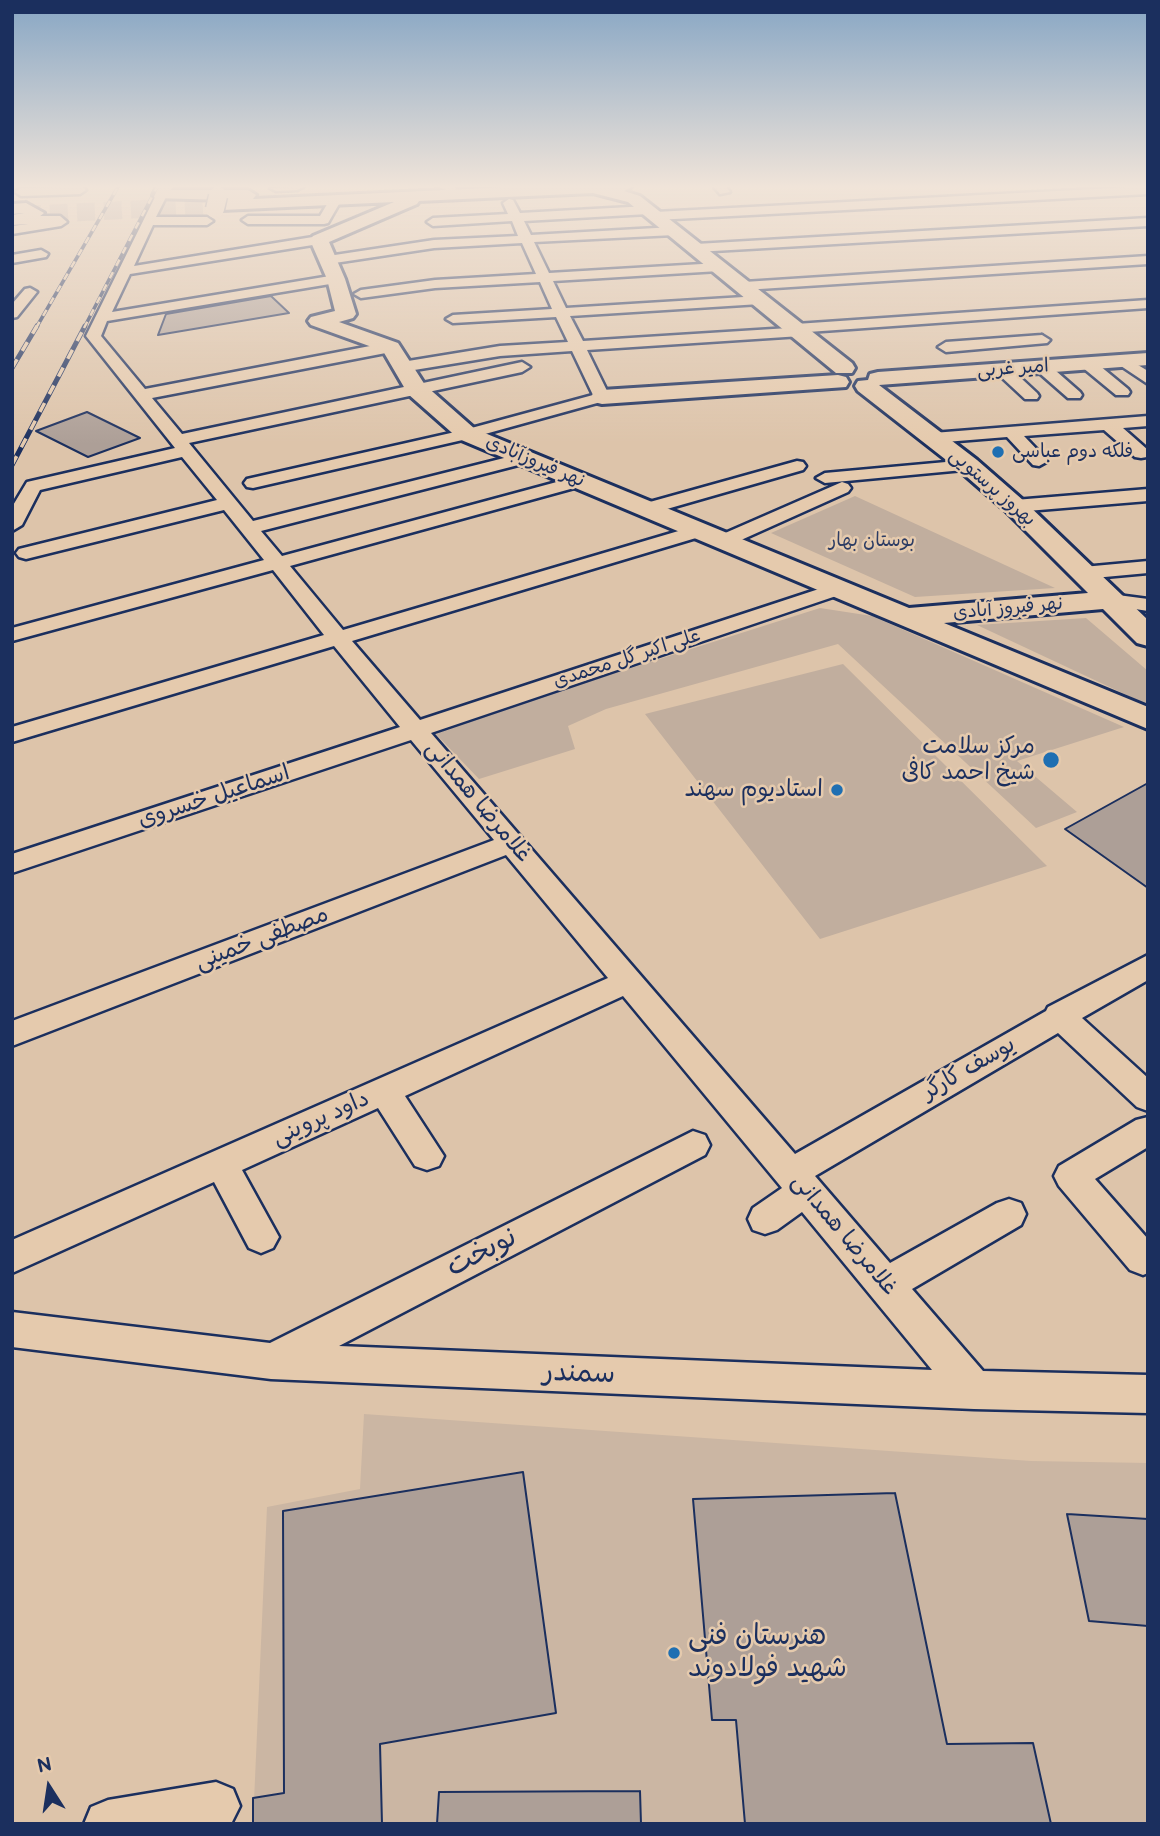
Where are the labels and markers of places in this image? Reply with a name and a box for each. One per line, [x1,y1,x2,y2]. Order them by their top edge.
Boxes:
place label: فلکه دوم عباسی [1012,441,1133,463]
marker: فلکه دوم عباسی [990,444,1006,460]
place label: مرکز سلامت شیخ احمد کافی [901,733,1035,787]
marker: مرکز سلامت شیخ احمد کافی [1041,750,1061,770]
place label: استادیوم سهند [685,776,823,804]
marker: استادیوم سهند [829,782,845,798]
place label: هنرستان فنی شهید فولادوند [688,1620,847,1686]
marker: هنرستان فنی شهید فولادوند [666,1645,682,1661]

